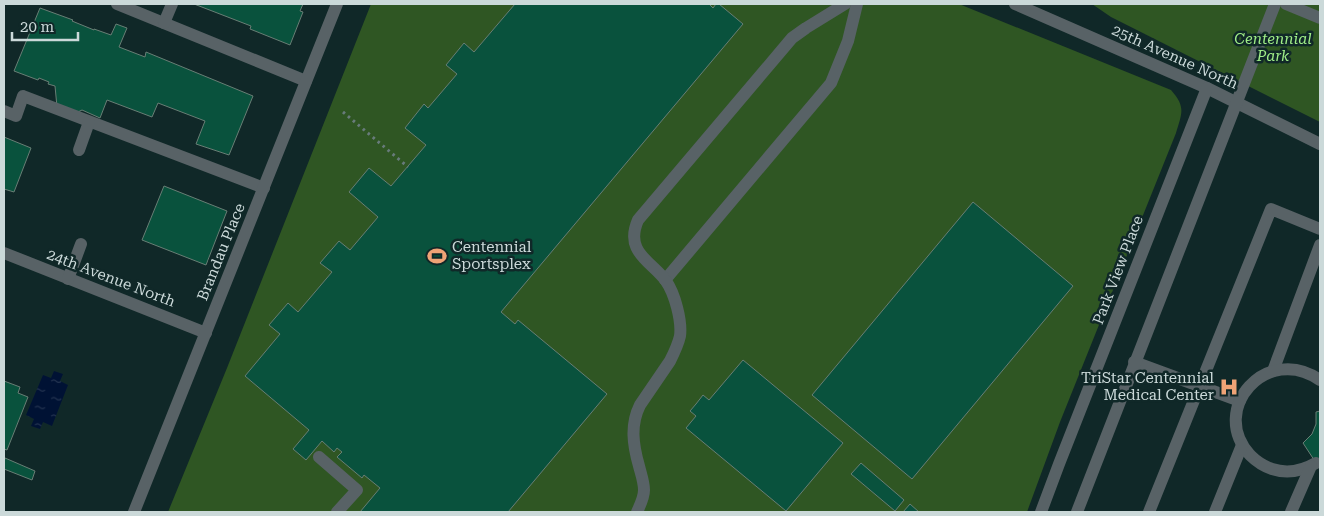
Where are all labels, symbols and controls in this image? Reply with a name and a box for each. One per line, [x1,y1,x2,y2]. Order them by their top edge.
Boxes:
scale bar [12,10,79,42]
text: 20 m [20,18,55,36]
street label: 25th Avenue North [1109,21,1241,93]
park label: Centennial Park [1234,30,1312,65]
street label: Brandau Place [193,201,249,303]
street label: Park View Place [1089,213,1147,327]
place label: Centennial Sportsplex [452,238,532,273]
street label: 24th Avenue North [44,245,178,311]
sports icon: Centennial Sportsplex [426,245,448,267]
place label: TriStar Centennial Medical Center [1081,369,1214,404]
hospital icon: TriStar Centennial Medical Center [1218,376,1240,398]

